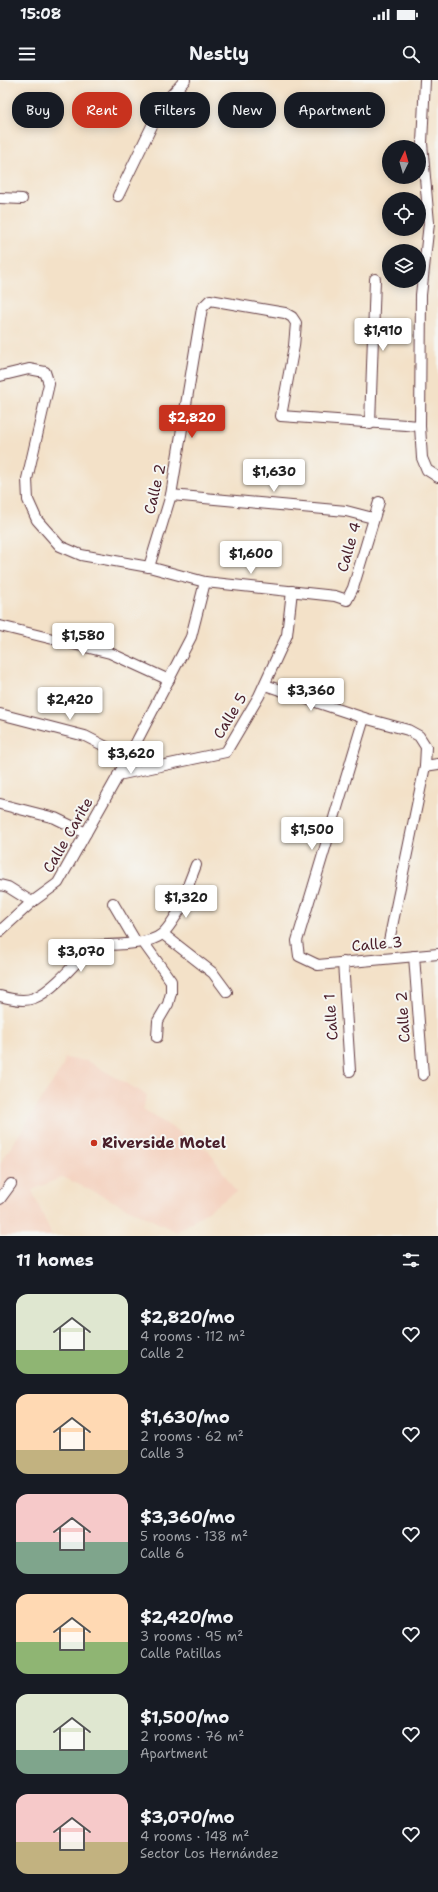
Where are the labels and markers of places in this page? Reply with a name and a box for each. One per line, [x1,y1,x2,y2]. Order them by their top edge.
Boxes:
pin: $1,910 [350,318,416,352]
pin: $2,820 [159,405,225,439]
pin: $1,630 [241,459,307,493]
pin: $1,600 [218,541,284,575]
pin: $1,580 [50,623,116,657]
pin: $3,360 [278,678,344,712]
pin: $2,420 [37,687,103,721]
pin: $3,620 [98,741,164,775]
pin: $1,500 [279,817,345,851]
pin: $1,320 [153,885,219,919]
pin: $3,070 [48,939,114,973]
place label: Riverside Motel [102,1133,226,1153]
marker: Riverside Motel [89,1138,99,1148]

